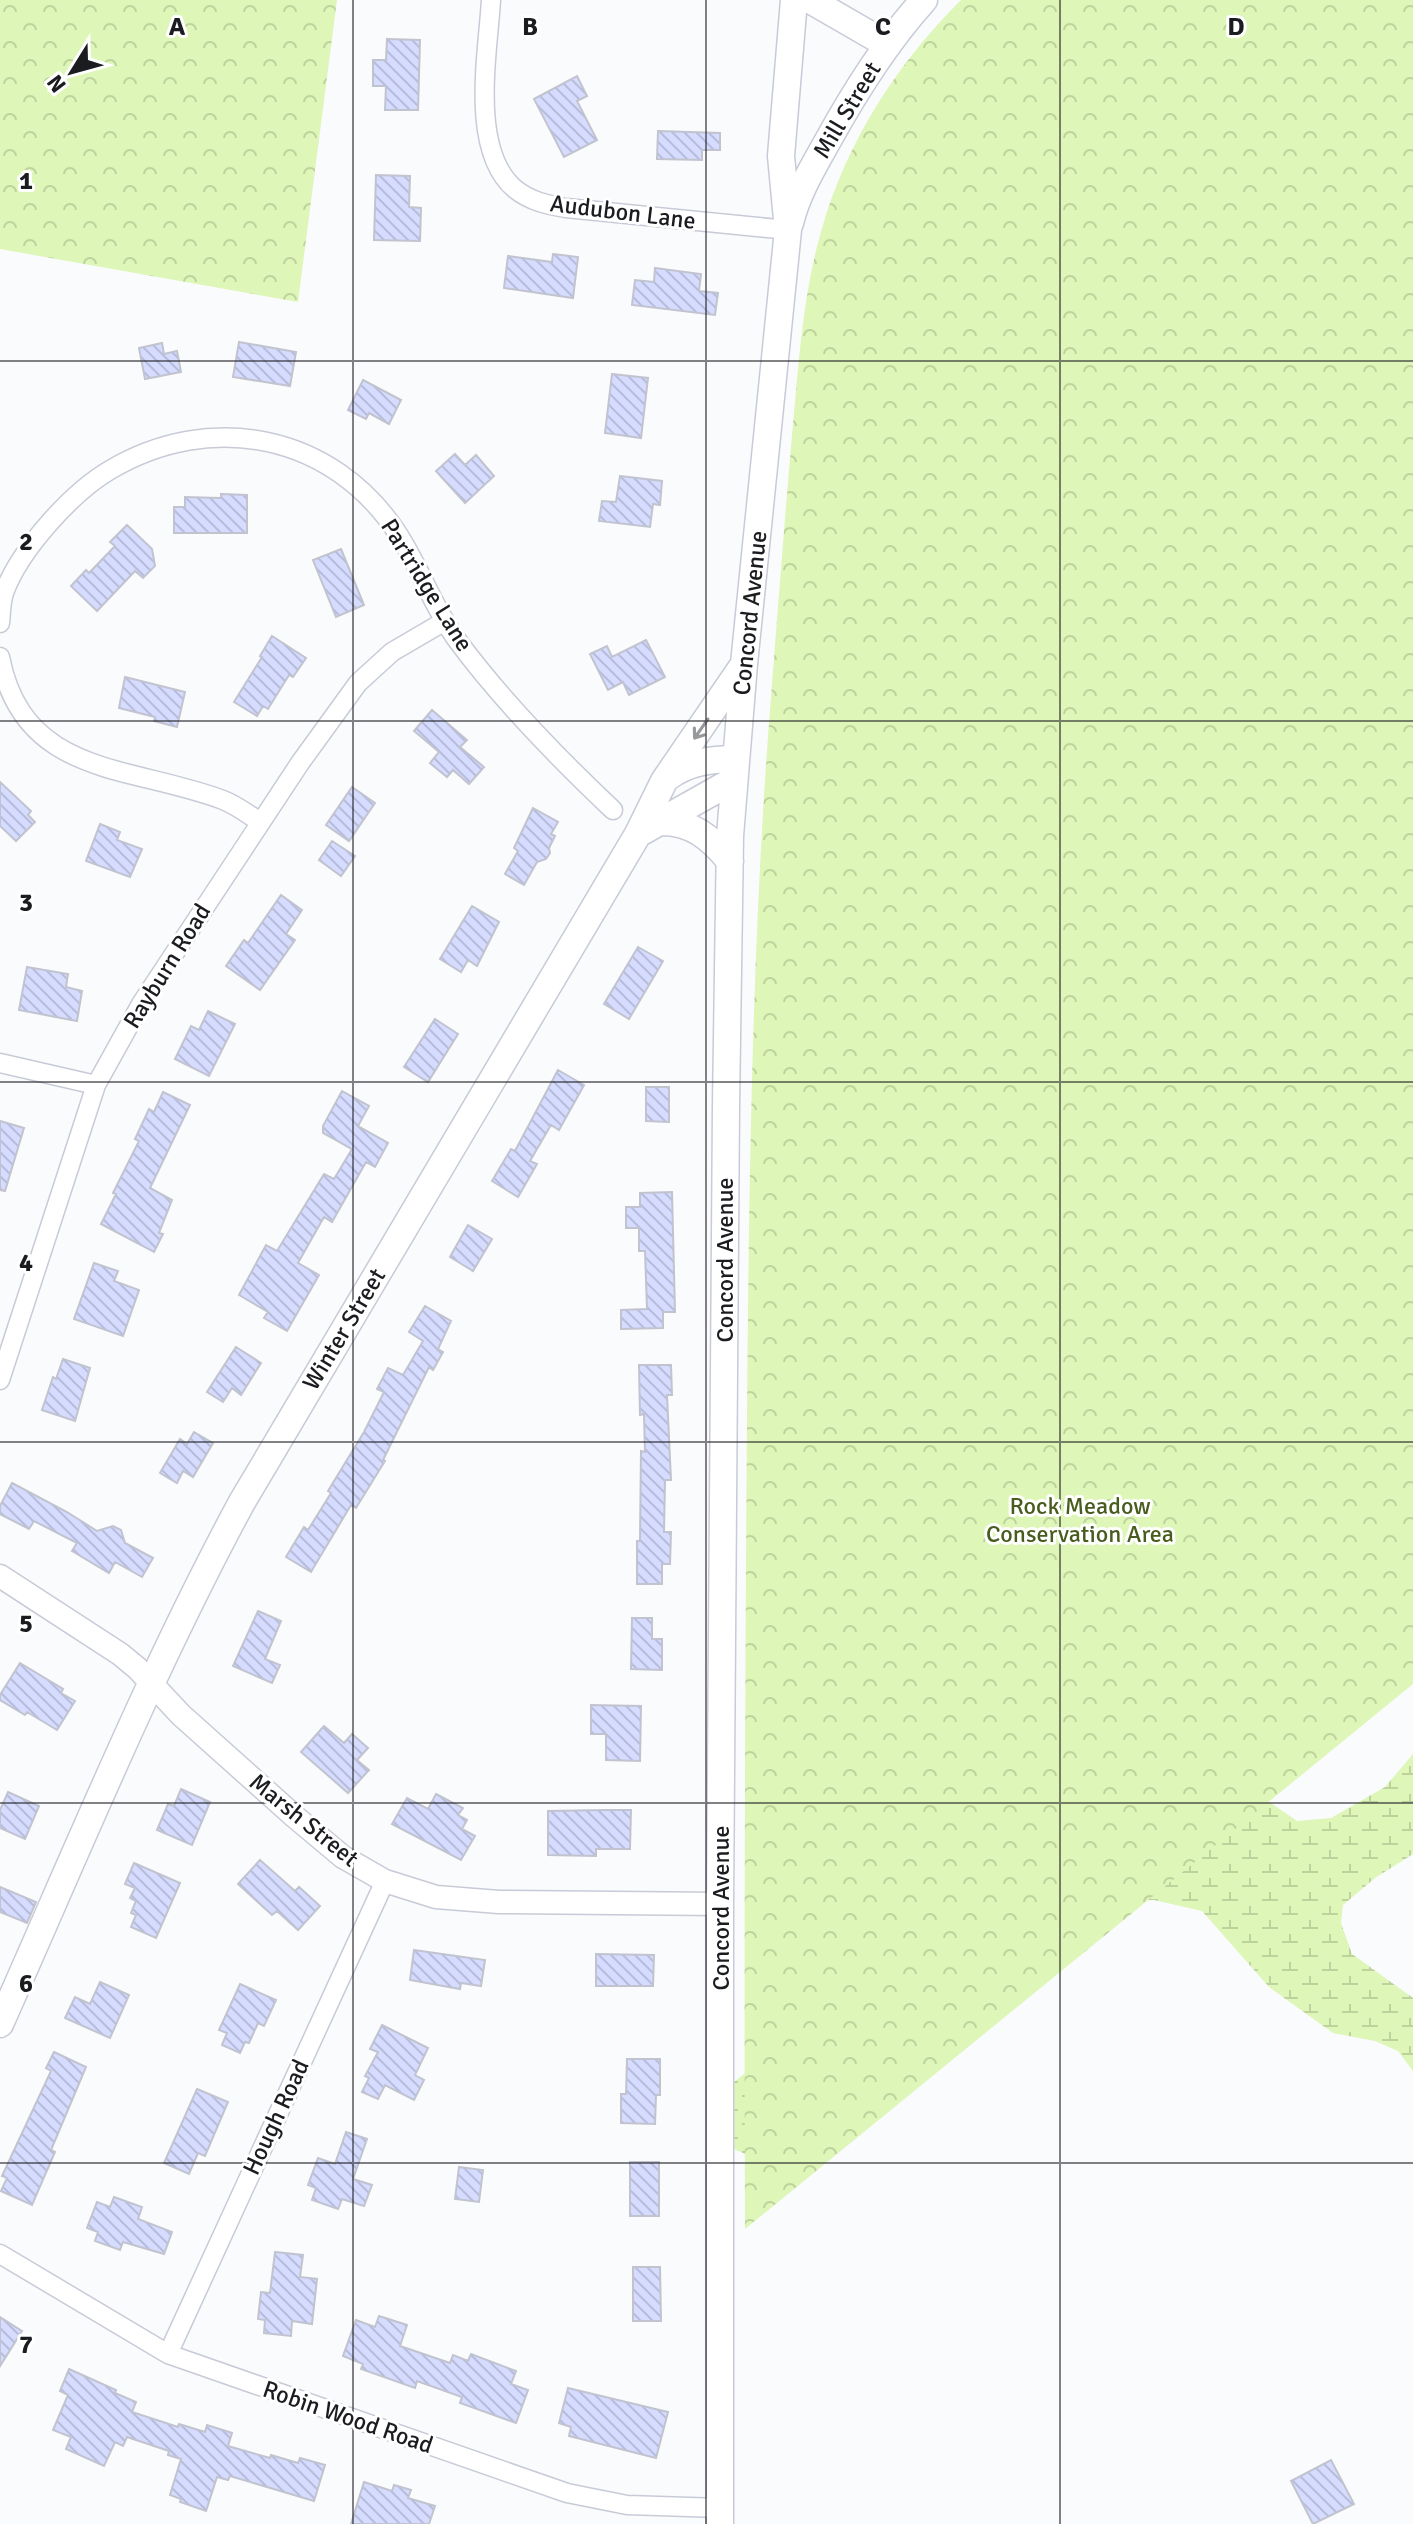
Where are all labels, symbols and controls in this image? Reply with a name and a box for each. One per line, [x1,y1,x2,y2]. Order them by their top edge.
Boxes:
text: A [169,11,186,43]
text: B [522,11,538,43]
text: C [875,11,891,43]
text: D [1227,11,1245,43]
north arrow [32,32,112,112]
street label: Mill Street [806,56,888,164]
text: N [41,69,72,98]
text: 1 [19,165,33,197]
street label: Audubon Lane [548,188,698,236]
street label: Partridge Lane [374,513,480,657]
text: 2 [19,526,33,558]
street label: Concord Avenue [726,529,774,697]
one-way arrow [693,717,709,739]
text: 3 [19,887,33,919]
street label: Rayburn Road [117,898,217,1034]
street label: Concord Avenue [710,1177,740,1343]
text: 4 [19,1247,33,1279]
street label: Winter Street [296,1263,392,1395]
park label: Rock Meadow Conservation Area [986,1491,1174,1549]
text: 5 [19,1608,33,1640]
street label: Marsh Street [243,1767,365,1873]
street label: Concord Avenue [706,1825,736,1991]
text: 6 [19,1968,33,2000]
street label: Hough Road [236,2054,316,2180]
text: 7 [19,2329,33,2361]
street label: Robin Wood Road [259,2374,437,2460]

